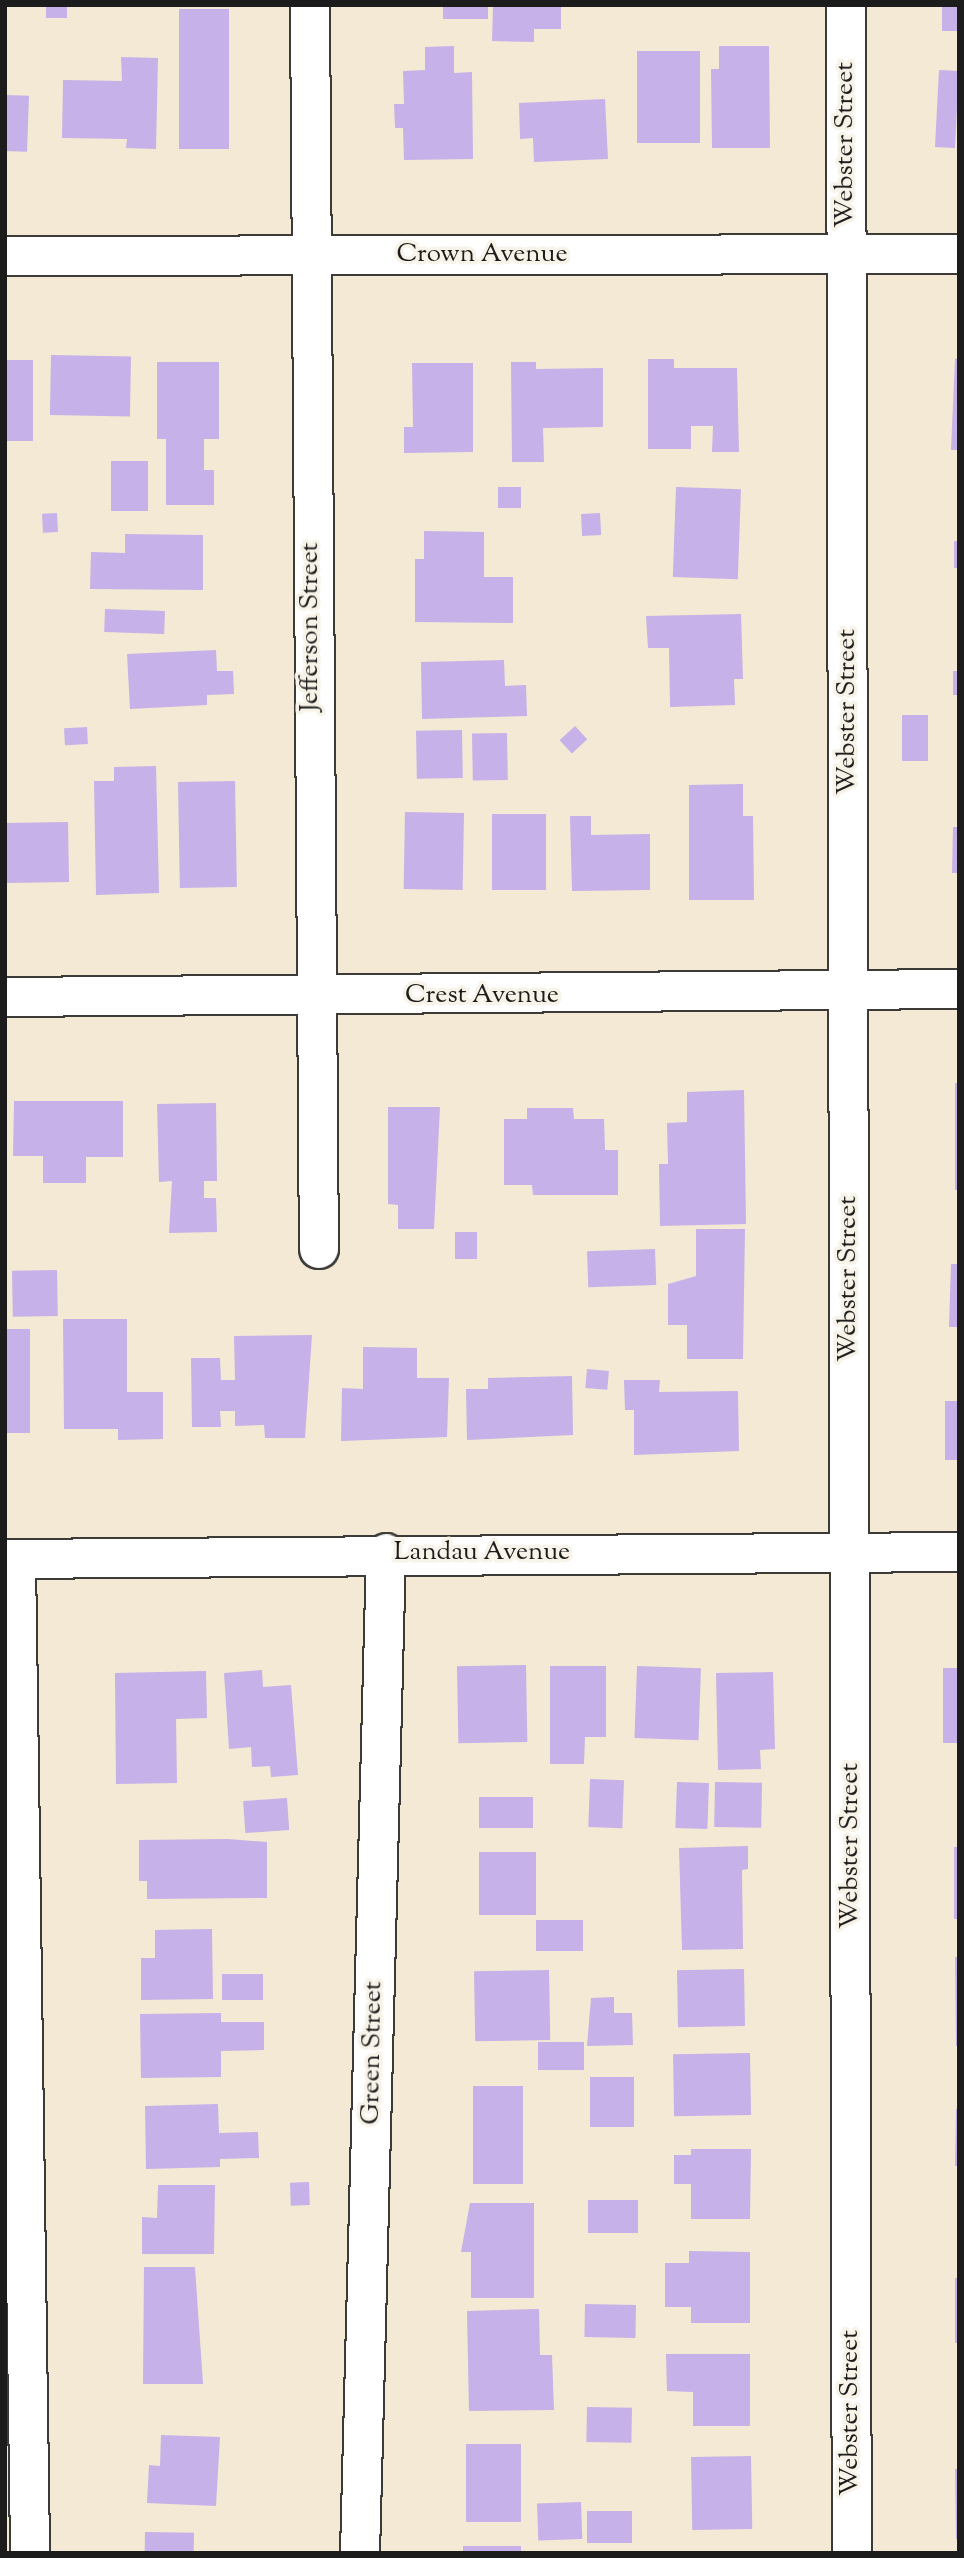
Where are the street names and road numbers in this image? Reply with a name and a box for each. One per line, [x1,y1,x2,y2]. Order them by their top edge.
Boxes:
street label: Webster Street [830,62,862,228]
street label: Crown Avenue [396,239,568,271]
street label: Jefferson Street [295,542,327,712]
street label: Webster Street [832,629,864,795]
street label: Crest Avenue [405,980,559,1012]
street label: Webster Street [833,1196,865,1362]
street label: Landau Avenue [394,1537,570,1569]
street label: Webster Street [835,1763,867,1929]
street label: Green Street [356,1981,390,2125]
street label: Webster Street [835,2330,867,2496]

